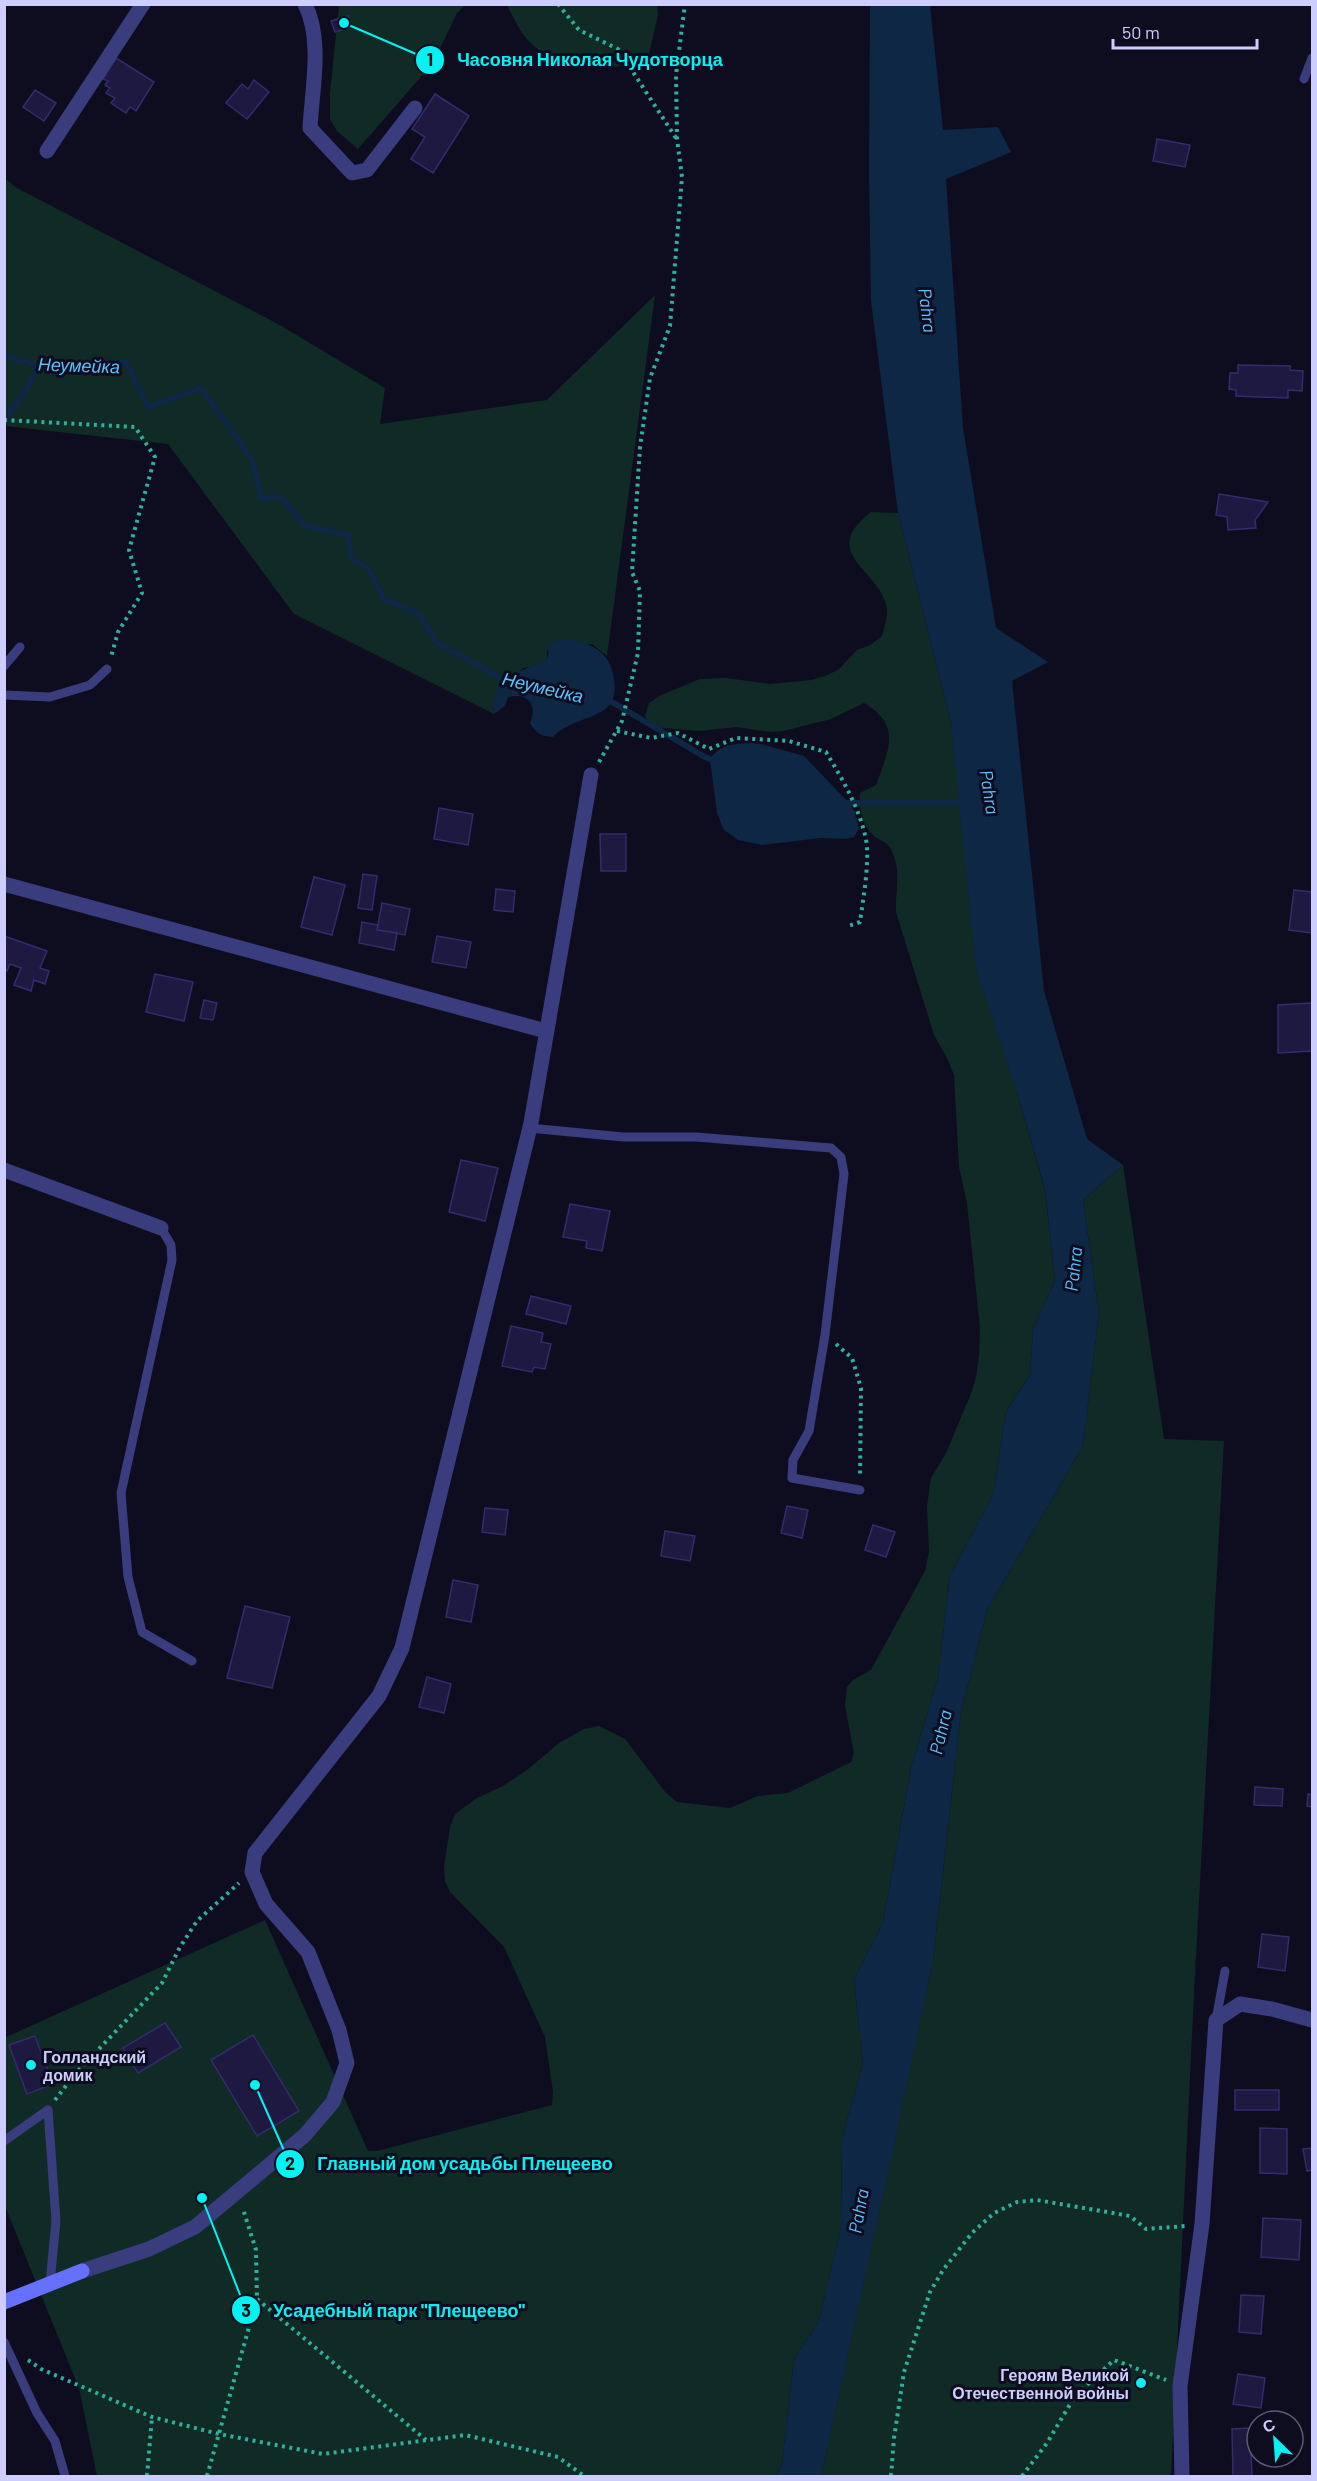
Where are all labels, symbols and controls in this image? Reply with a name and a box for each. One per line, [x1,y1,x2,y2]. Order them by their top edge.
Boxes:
scale bar [1113,12,1257,50]
text: 50 m [1122,21,1160,43]
callout: Часовня Николая Чудотворца [415,42,734,78]
text: 1 [427,48,433,70]
text: Часовня Николая Чудотворца [457,48,724,70]
water label: Pahra [914,286,942,334]
water label: Неумейка [37,353,121,377]
water label: Неумейка [500,667,586,707]
water label: Pahra [976,768,1004,816]
water label: Pahra [1060,1246,1086,1292]
water label: Pahra [924,1708,956,1756]
place label: Голландский домик [43,2047,146,2084]
marker: Голландский домик [24,2058,38,2072]
callout: Главный дом усадьбы Плещеево [275,2146,625,2182]
text: 2 [285,2152,295,2174]
text: Главный дом усадьбы Плещеево [317,2152,613,2174]
water label: Pahra [843,2187,873,2235]
callout: Усадебный парк "Плещеево" [231,2292,537,2328]
text: 3 [241,2299,251,2321]
text: Усадебный парк "Плещеево" [273,2299,526,2321]
place label: Героям Великой Отечественной войны [952,2365,1129,2402]
marker: Героям Великой Отечественной войны [1134,2376,1148,2390]
north arrow [1245,2409,1305,2469]
text: С [1259,2414,1278,2436]

